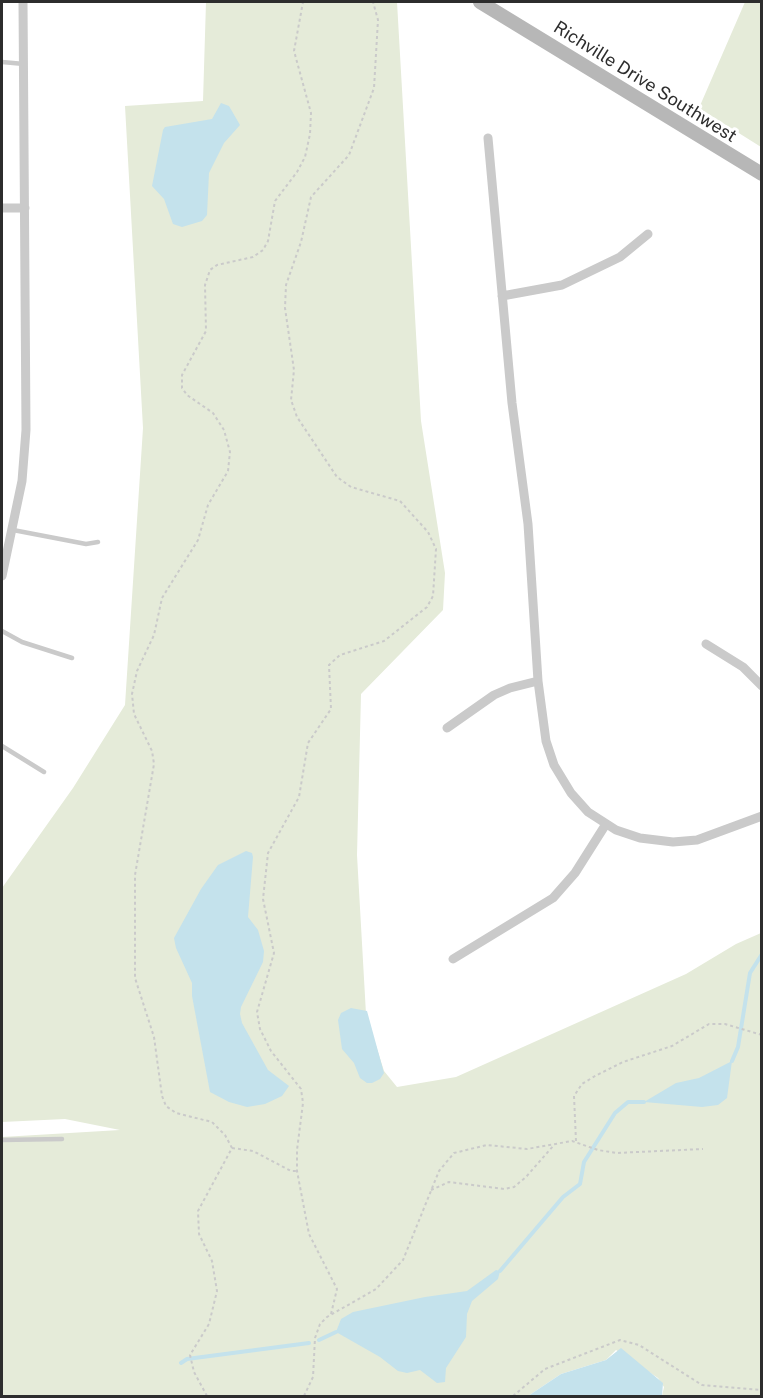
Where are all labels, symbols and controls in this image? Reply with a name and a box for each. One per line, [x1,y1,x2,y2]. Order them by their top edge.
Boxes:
street label: Richville Drive Southwest [549,17,741,147]

